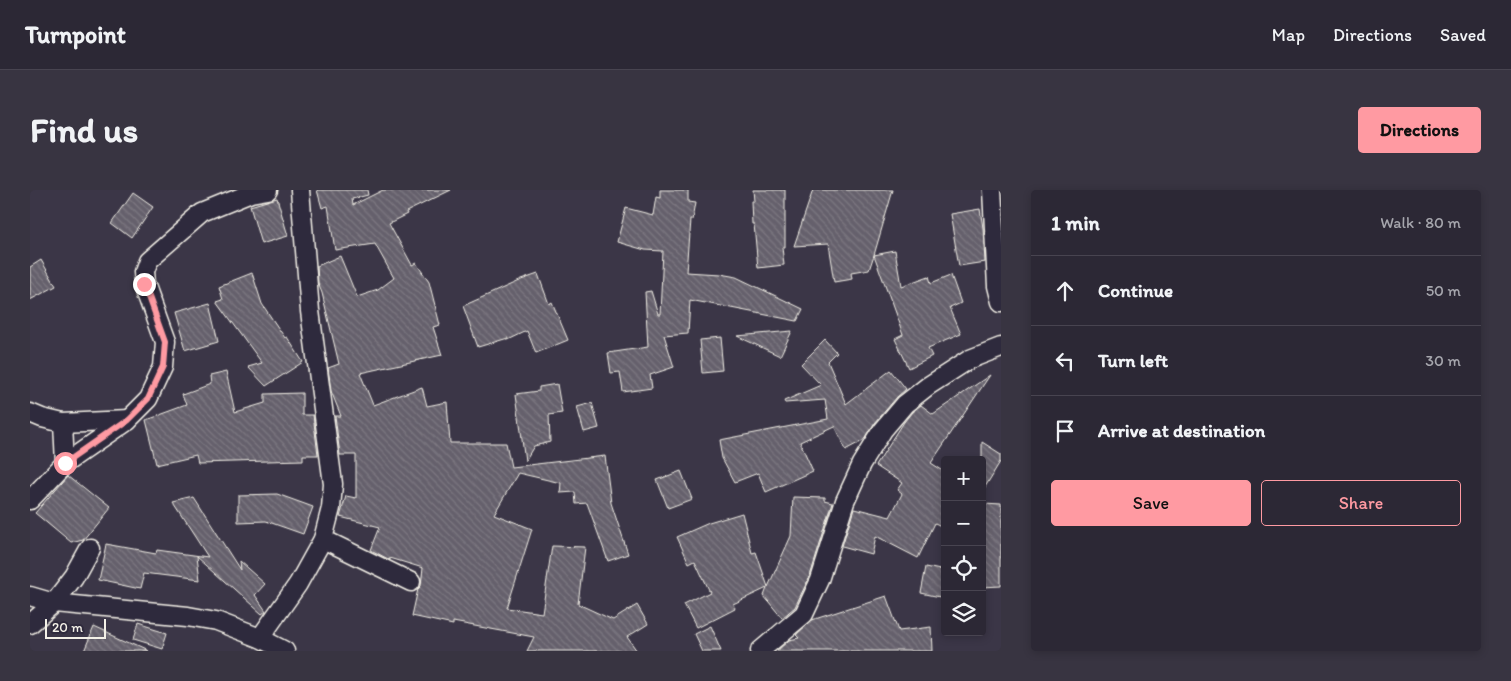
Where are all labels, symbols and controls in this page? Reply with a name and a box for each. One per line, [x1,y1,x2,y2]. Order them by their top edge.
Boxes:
text: Turnpoint [25,20,126,49]
text: Map [1272,24,1305,46]
text: Directions [1333,24,1412,46]
text: Saved [1440,24,1486,46]
button: Directions [1358,107,1481,153]
text: Find us [30,109,138,151]
text: 1 min [1051,210,1100,235]
text: Walk · 80 m [1380,213,1461,232]
route end [133,273,156,296]
icon: ahead [1051,277,1079,305]
text: Continue [1098,279,1173,302]
text: 50 m [1426,281,1461,300]
icon: left [1051,347,1079,375]
text: Turn left [1098,349,1168,372]
text: 30 m [1425,351,1461,370]
icon: arrive [1051,417,1079,445]
text: Arrive at destination [1098,419,1265,442]
route start [54,452,77,475]
map controls [941,456,986,636]
button: + [941,456,986,501]
button: Save [1051,480,1251,526]
button: Share [1261,480,1461,526]
button: − [941,501,986,546]
button: locate [941,546,986,591]
button: layers [941,591,986,636]
scale bar [45,616,106,639]
text: 20 m [52,619,83,636]

